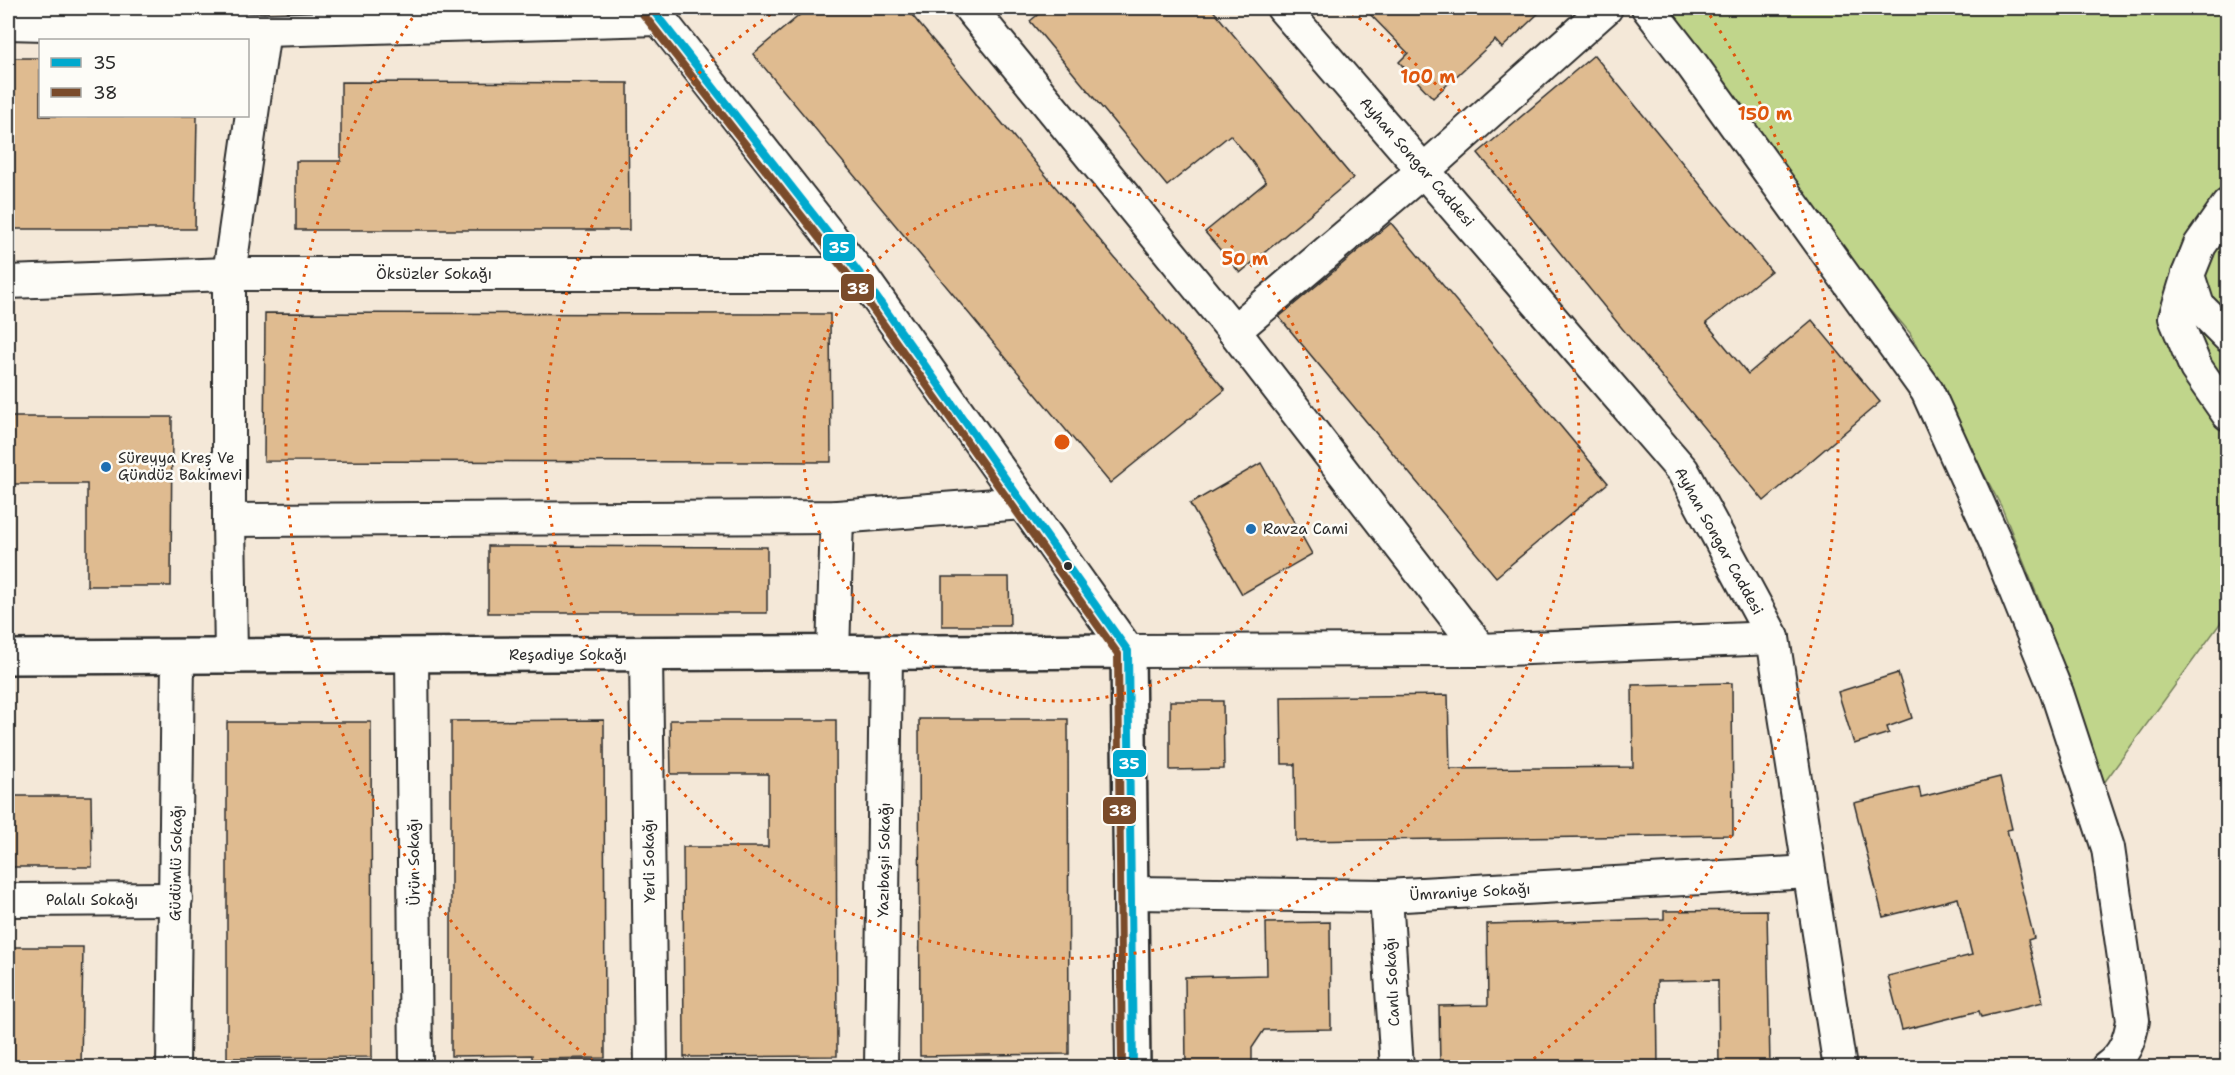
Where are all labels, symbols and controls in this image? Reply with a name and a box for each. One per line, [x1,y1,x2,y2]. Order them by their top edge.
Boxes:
legend [39,39,249,117]
text: 35 [93,51,116,75]
text: 100 m [1400,65,1456,89]
text: 38 [93,81,118,105]
street label: Ayhan Songar Caddesi [1355,93,1479,231]
text: 150 m [1738,102,1793,126]
line badge: 35 [822,233,856,262]
text: 35 [828,237,850,258]
text: 50 m [1222,247,1269,271]
street label: Öksüzler Sokağı [376,264,492,284]
line badge: 38 [840,273,875,302]
text: 38 [847,278,869,299]
centre of rings [1052,432,1072,452]
place label: Süreyya Kreş Ve Gündüz Bakımevi [118,448,242,485]
marker: Süreyya Kreş Ve Gündüz Bakımevi [99,460,113,474]
street label: Ayhan Songar Caddesi [1670,464,1768,618]
place label: Ravza Cami [1263,519,1348,539]
marker: Ravza Cami [1244,522,1258,536]
unlabelled marker [1062,560,1074,572]
street label: Reşadiye Sokağı [509,645,627,665]
line badge: 35 [1112,749,1147,778]
text: 35 [1118,753,1140,774]
line badge: 38 [1102,796,1137,825]
text: 38 [1109,800,1131,821]
street label: Yazıbaşıi Sokağı [873,802,895,918]
street label: Güdümlü Sokağı [165,805,187,921]
street label: Ürün Sokağı [403,818,425,906]
street label: Yerli Sokağı [638,819,660,903]
street label: Ümraniye Sokağı [1409,879,1531,905]
street label: Palalı Sokağı [46,890,138,910]
street label: Canlı Sokağı [1380,937,1404,1027]

